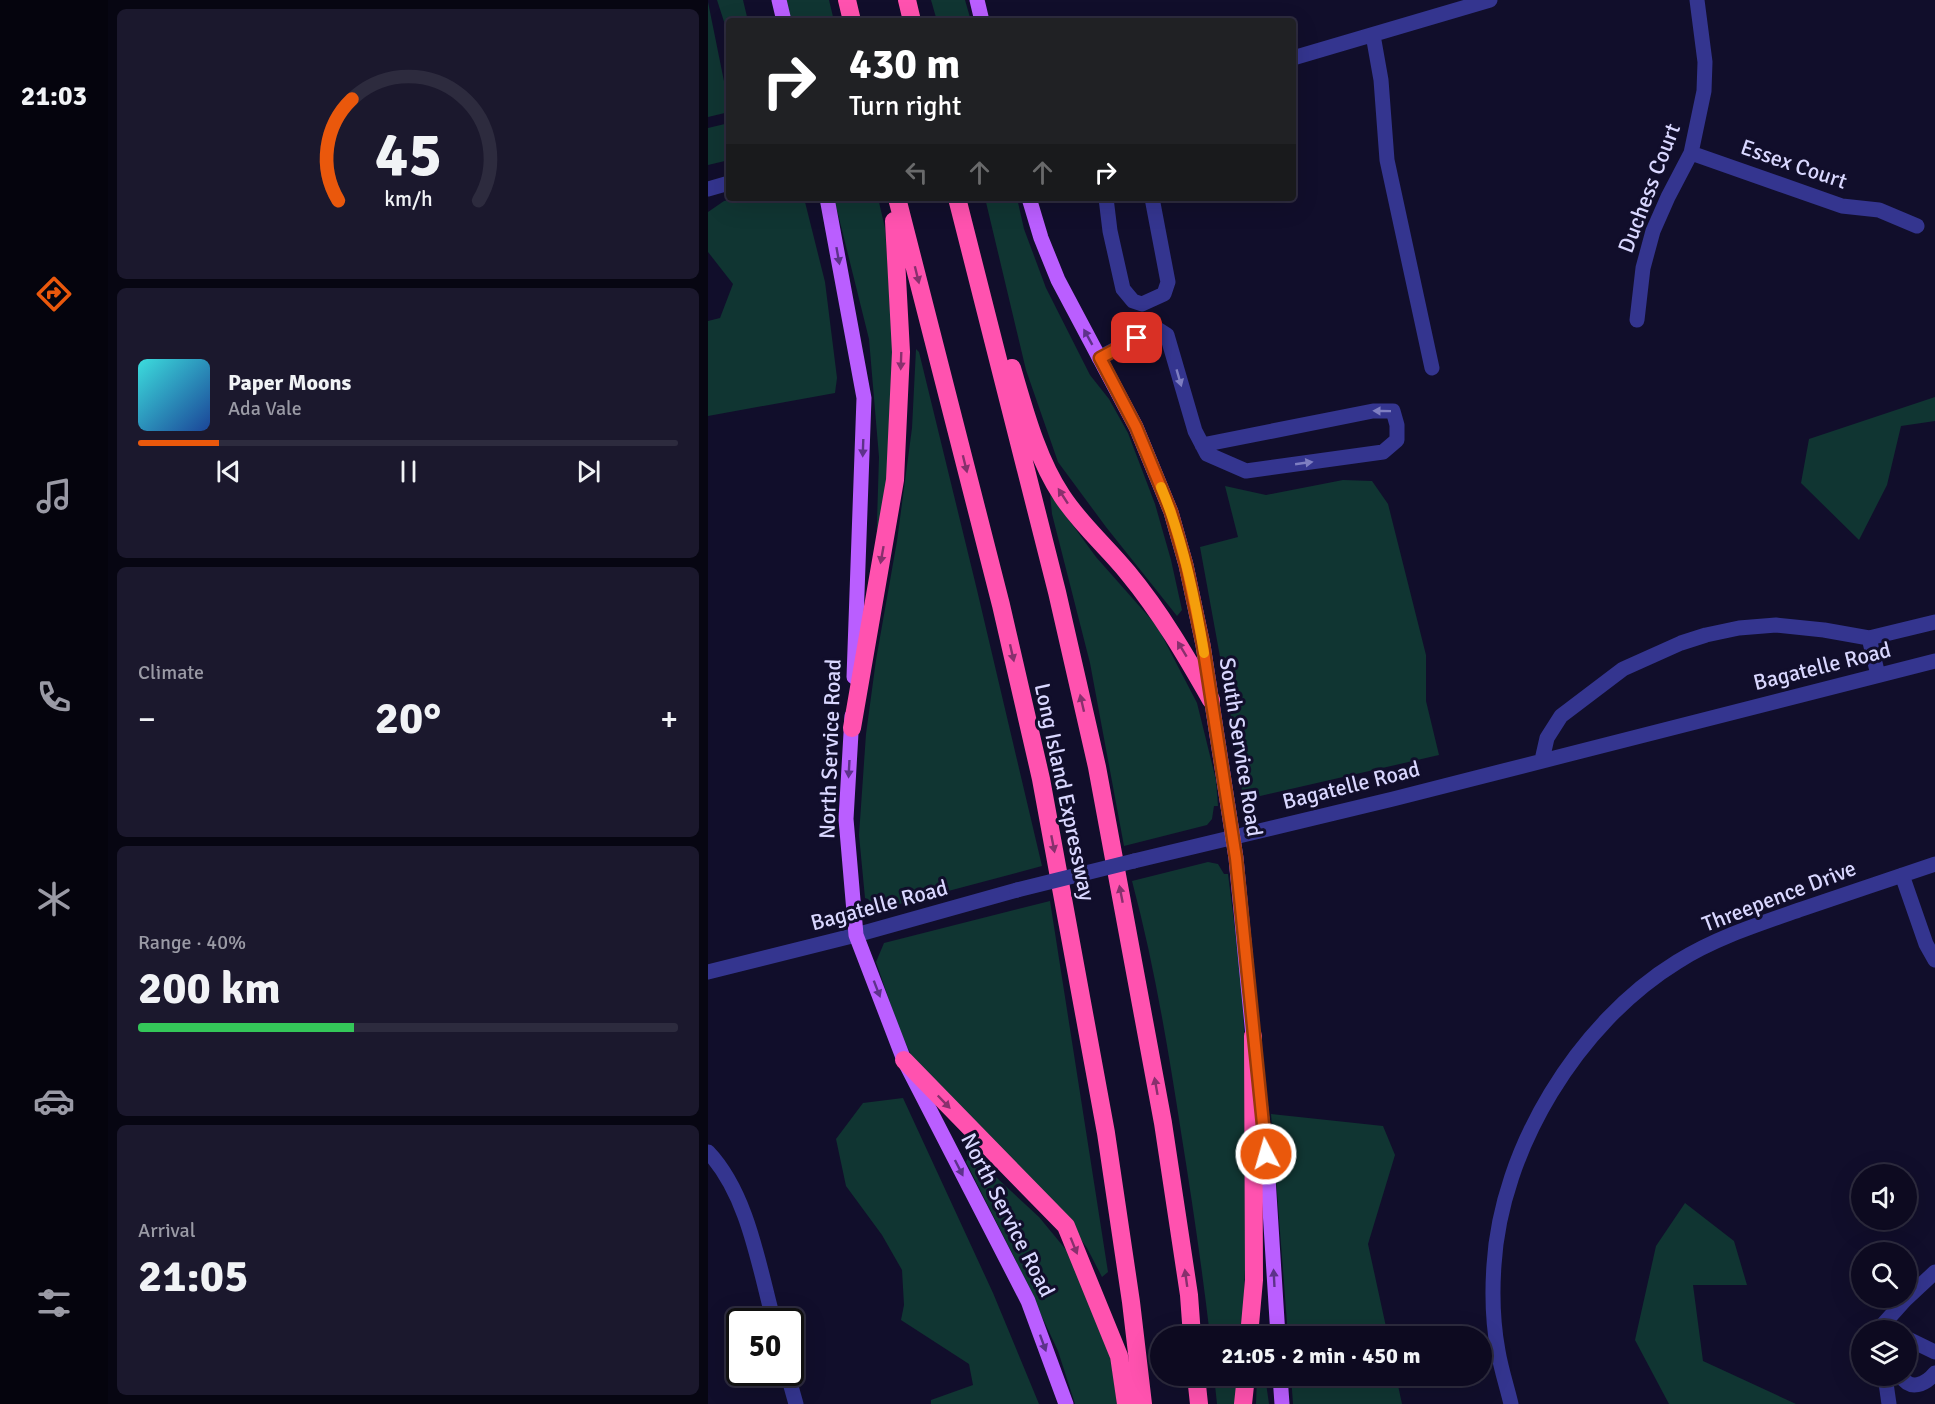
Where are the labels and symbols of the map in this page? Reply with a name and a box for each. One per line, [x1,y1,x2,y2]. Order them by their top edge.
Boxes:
street label: Duchess Court [1612,119,1686,257]
street label: Essex Court [1737,133,1851,195]
one-way arrow [834,246,843,265]
one-way arrow [912,266,922,284]
pin [1111,312,1162,363]
one-way arrow [1083,328,1093,345]
one-way arrow [896,352,905,371]
one-way arrow [1175,369,1184,387]
one-way arrow [1373,406,1392,416]
one-way arrow [858,439,868,458]
one-way arrow [960,455,970,473]
one-way arrow [1295,459,1314,468]
one-way arrow [1057,488,1069,504]
one-way arrow [877,546,886,565]
street label: Bagatelle Road [1750,636,1894,696]
one-way arrow [1177,640,1187,657]
one-way arrow [1007,644,1017,663]
street label: South Service Road [1214,655,1268,839]
street label: North Service Road [813,658,847,840]
street label: Long Island Expressway [1029,681,1101,904]
one-way arrow [1077,694,1087,712]
street label: Bagatelle Road [1279,755,1423,815]
one-way arrow [845,759,854,778]
one-way arrow [1049,835,1058,854]
street label: Threepence Drive [1698,854,1860,938]
street label: Bagatelle Road [807,874,951,936]
one-way arrow [1116,884,1125,903]
one-way arrow [872,981,882,999]
one-way arrow [1151,1076,1160,1095]
one-way arrow [937,1094,951,1108]
position arrow [1234,1122,1298,1186]
street label: North Service Road [955,1129,1061,1301]
one-way arrow [954,1159,964,1176]
one-way arrow [1069,1237,1079,1255]
one-way arrow [1182,1269,1191,1288]
one-way arrow [1270,1269,1279,1288]
speed limit sign: 50 [726,1308,804,1386]
one-way arrow [1039,1335,1049,1353]

